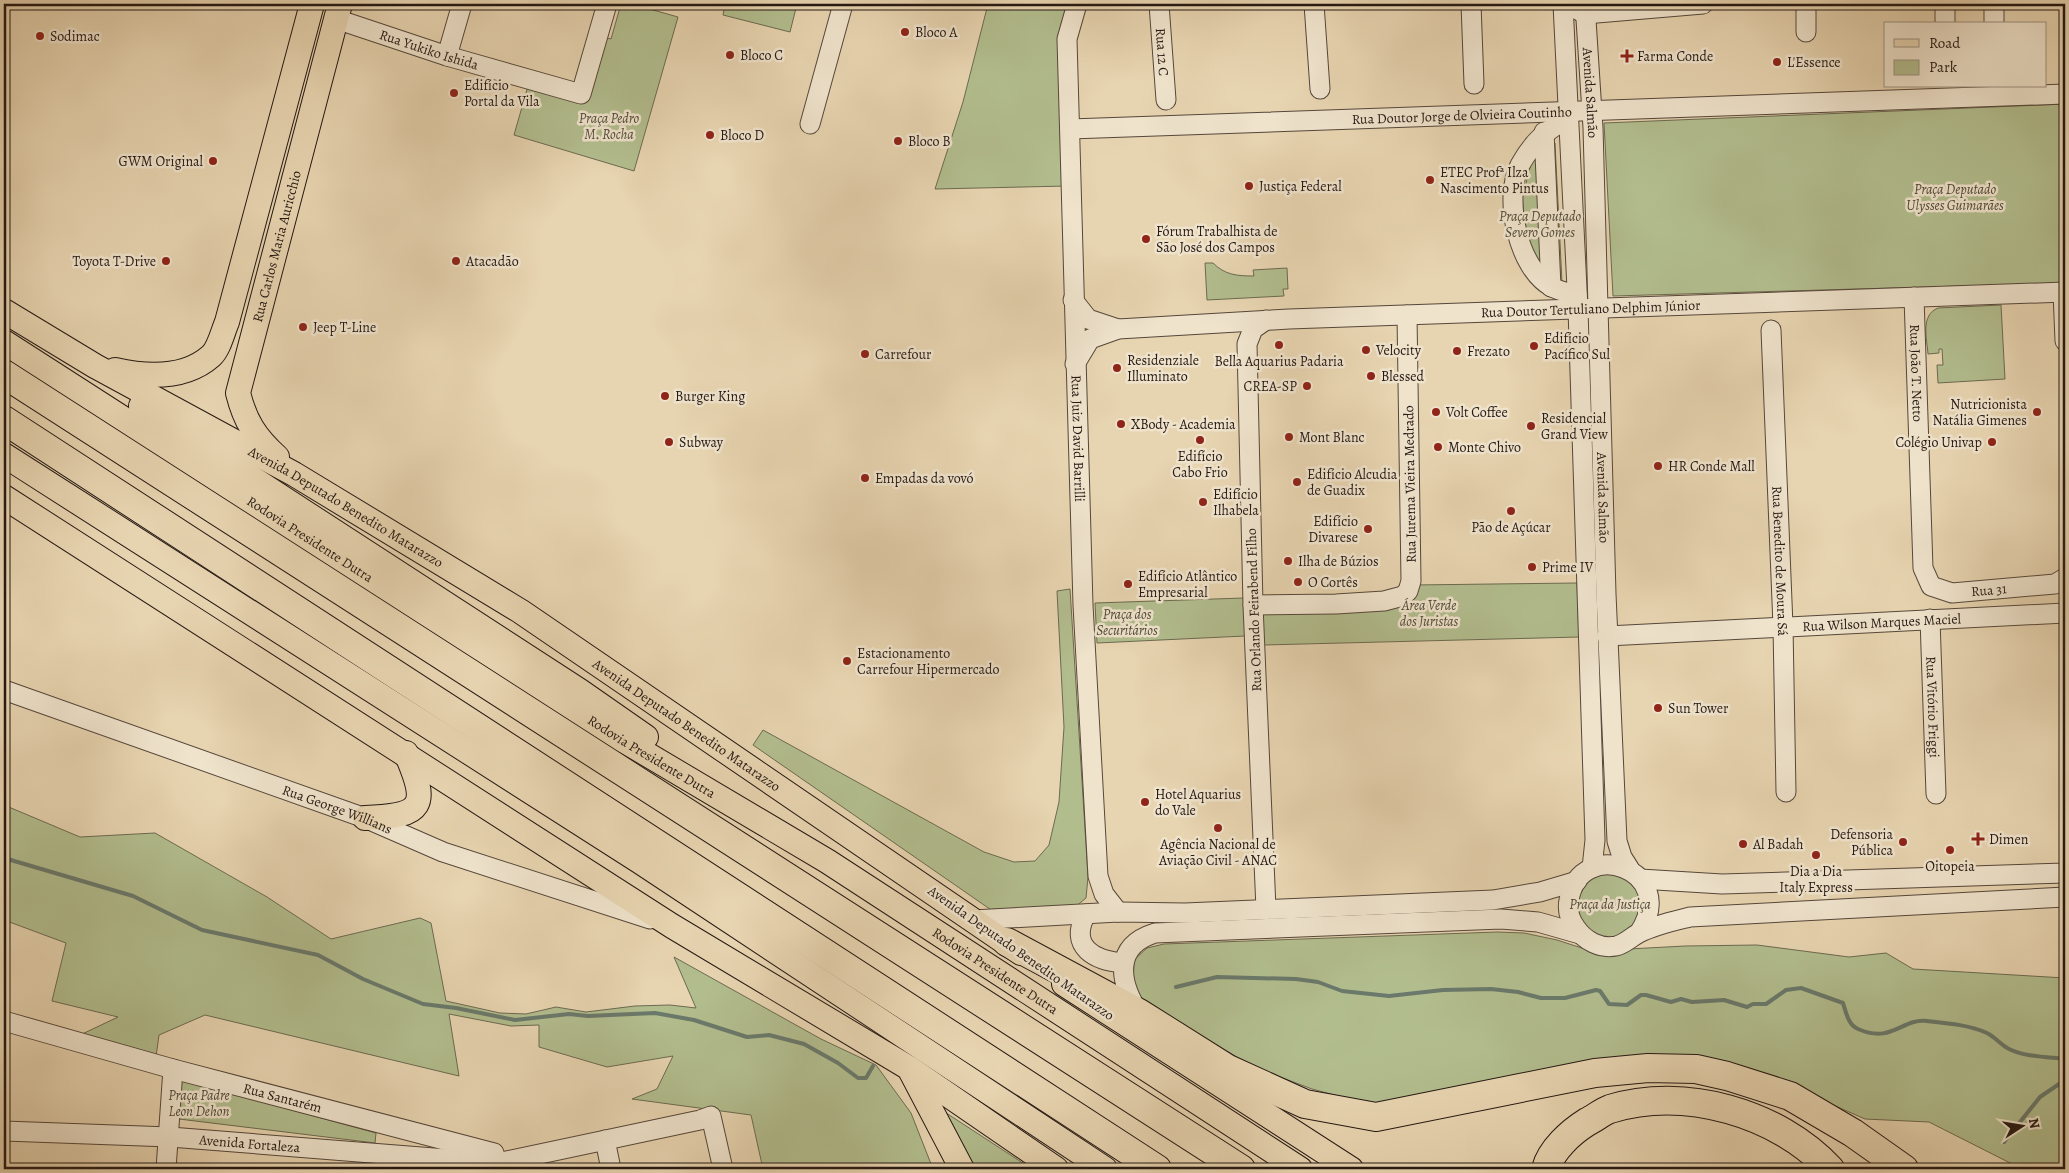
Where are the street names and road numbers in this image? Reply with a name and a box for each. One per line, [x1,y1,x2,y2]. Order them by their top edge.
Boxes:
street label: Rua Yukiko Ishida [377,25,481,74]
street label: Rua 12 C [1151,27,1174,77]
street label: Avenida Salmão [1578,46,1603,138]
street label: Rua Doutor Jorge de Olvieira Coutinho [1351,102,1572,129]
street label: Rua Carlos Maria Auricchio [247,168,306,324]
street label: Rua Doutor Tertuliano Delphim Júnior [1480,295,1701,322]
street label: Rua João T. Netto [1905,324,1928,422]
street label: Rua Juiz David Barrilli [1067,375,1090,502]
street label: Rua Jurema Vieira Medrado [1399,405,1421,563]
street label: Avenida Deputado Benedito Matarazzo [244,441,447,572]
street label: Avenida Salmão [1593,451,1614,543]
street label: Rua Benedito de Moura Sá [1768,485,1793,637]
street label: Rodovia Presidente Dutra [243,491,377,587]
street label: Rua Orlando Feirabend Filho [1242,528,1266,692]
street label: Rua 31 [1970,579,2008,601]
street label: Rua Wilson Marques Maciel [1802,609,1962,636]
street label: Avenida Deputado Benedito Matarazzo [588,653,785,796]
street label: Rua Vitório Friggi [1922,656,1944,758]
street label: Rodovia Presidente Dutra [584,710,720,803]
street label: Rua George Willians [280,780,395,838]
street label: Avenida Deputado Benedito Matarazzo [923,881,1118,1025]
street label: Rodovia Presidente Dutra [929,923,1062,1019]
street label: Rua Santarém [241,1078,324,1117]
street label: Avenida Fortaleza [197,1130,301,1157]

